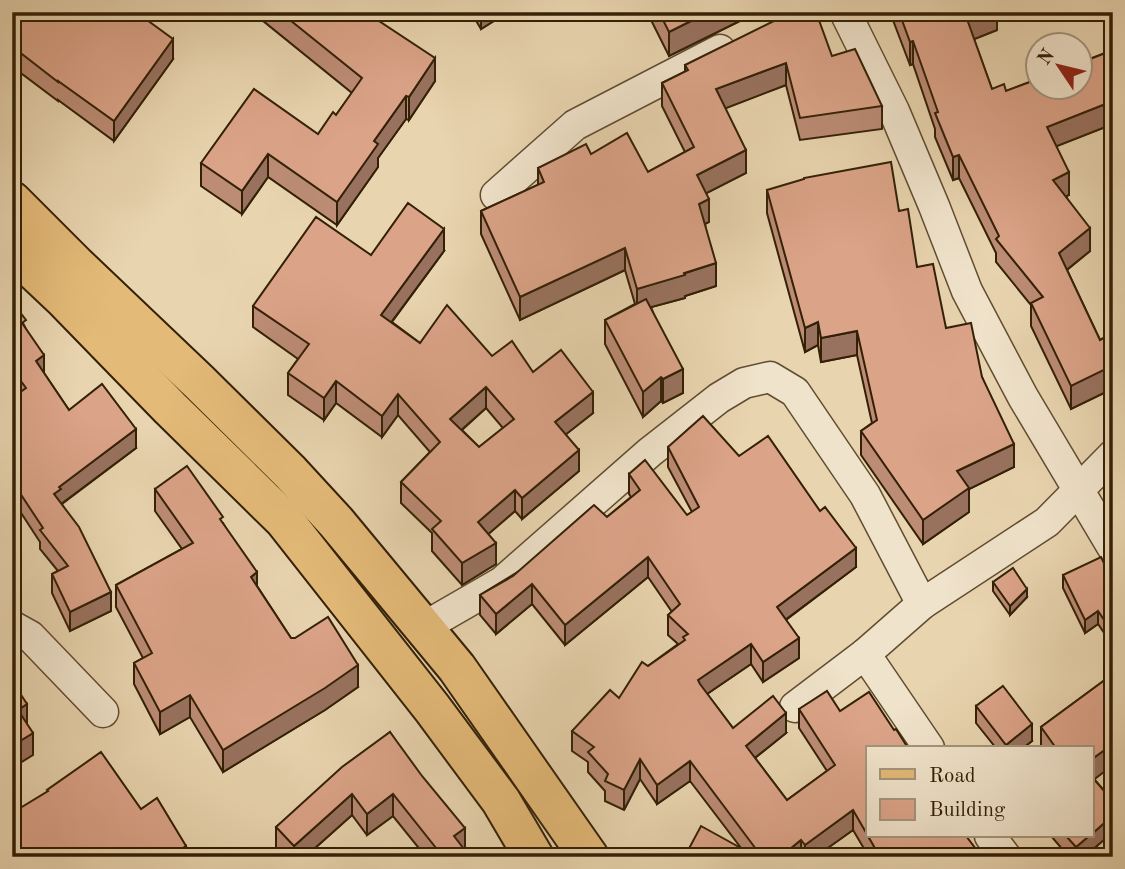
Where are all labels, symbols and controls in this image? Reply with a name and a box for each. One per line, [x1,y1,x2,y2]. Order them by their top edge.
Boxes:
north arrow [1024,32,1094,102]
text: N [1035,46,1059,69]
legend [866,746,1094,838]
text: Road [929,766,976,787]
text: Building [929,800,1006,821]

